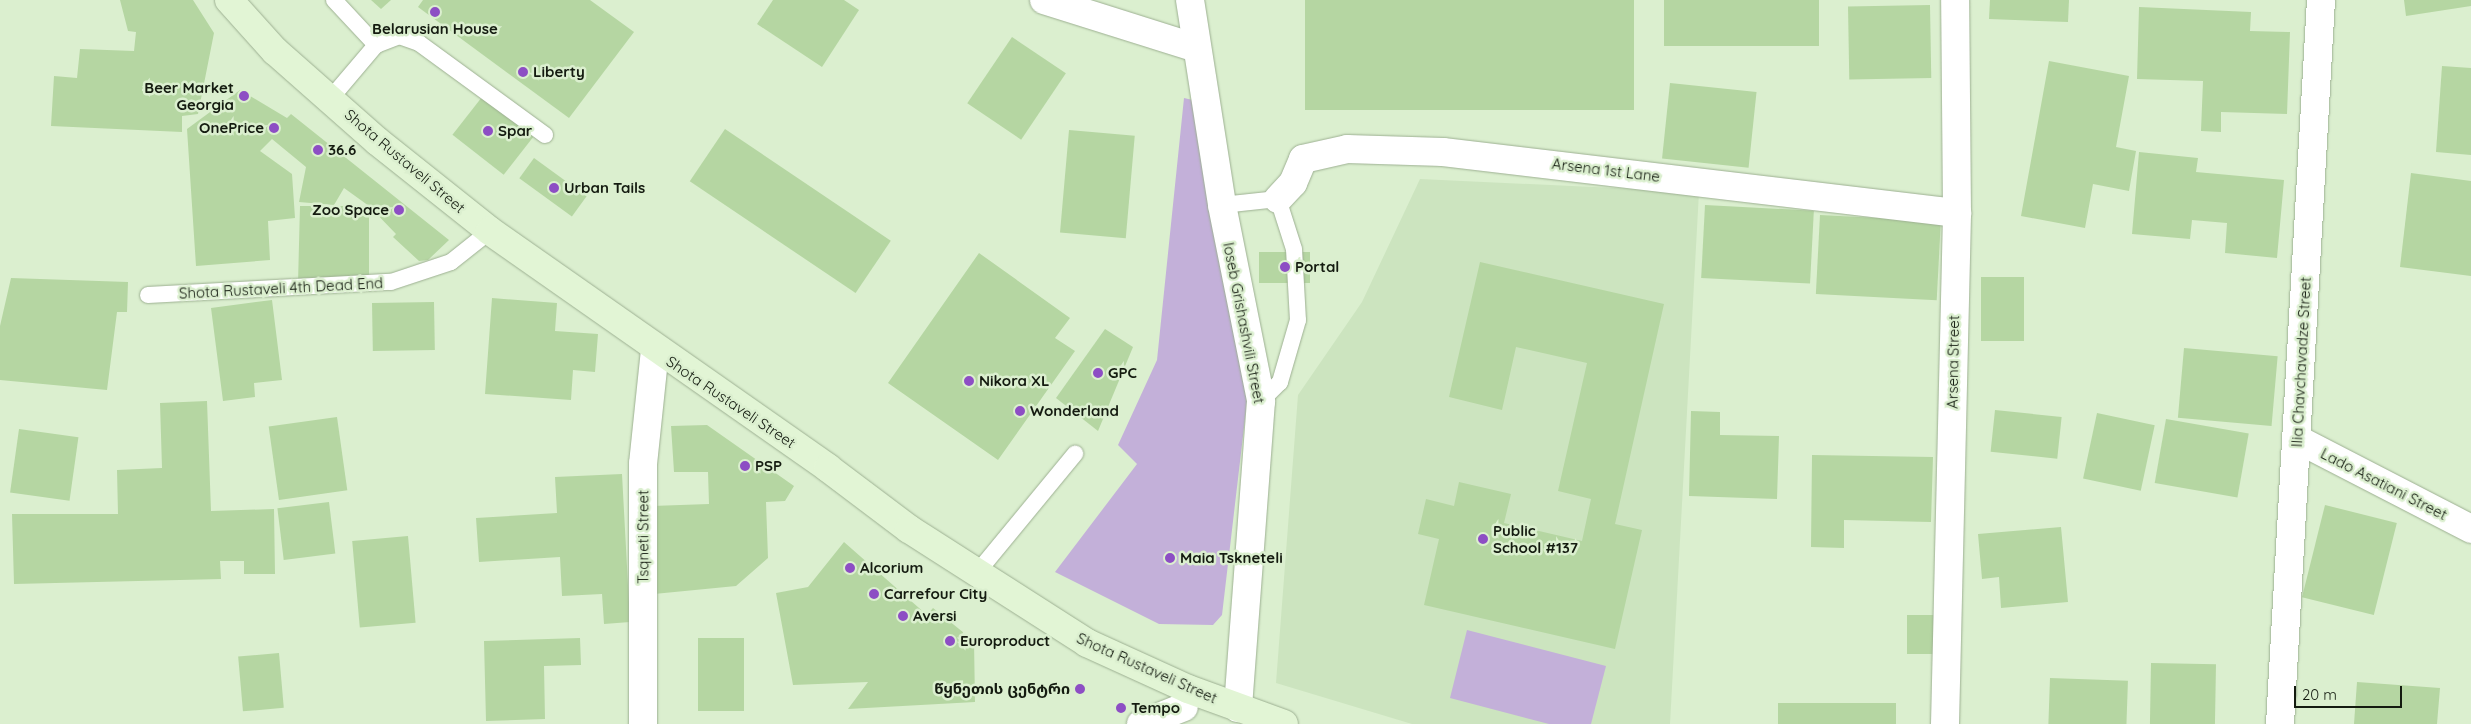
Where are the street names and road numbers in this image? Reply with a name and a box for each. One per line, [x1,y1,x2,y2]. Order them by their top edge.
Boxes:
street label: Shota Rustaveli Street [341,105,469,217]
street label: Arsena 1st Lane [1551,154,1661,186]
street label: Ioseb Grishashvili Street [1220,241,1268,405]
street label: Shota Rustaveli 4th Dead End [178,274,384,302]
street label: Ilia Chavchavadze Street [2288,276,2314,448]
street label: Arsena Street [1943,315,1963,409]
street label: Shota Rustaveli Street [663,352,799,452]
street label: Lado Asatiani Street [2318,444,2450,524]
street label: Tsqneti Street [634,490,652,584]
street label: Shota Rustaveli Street [1074,629,1220,707]

